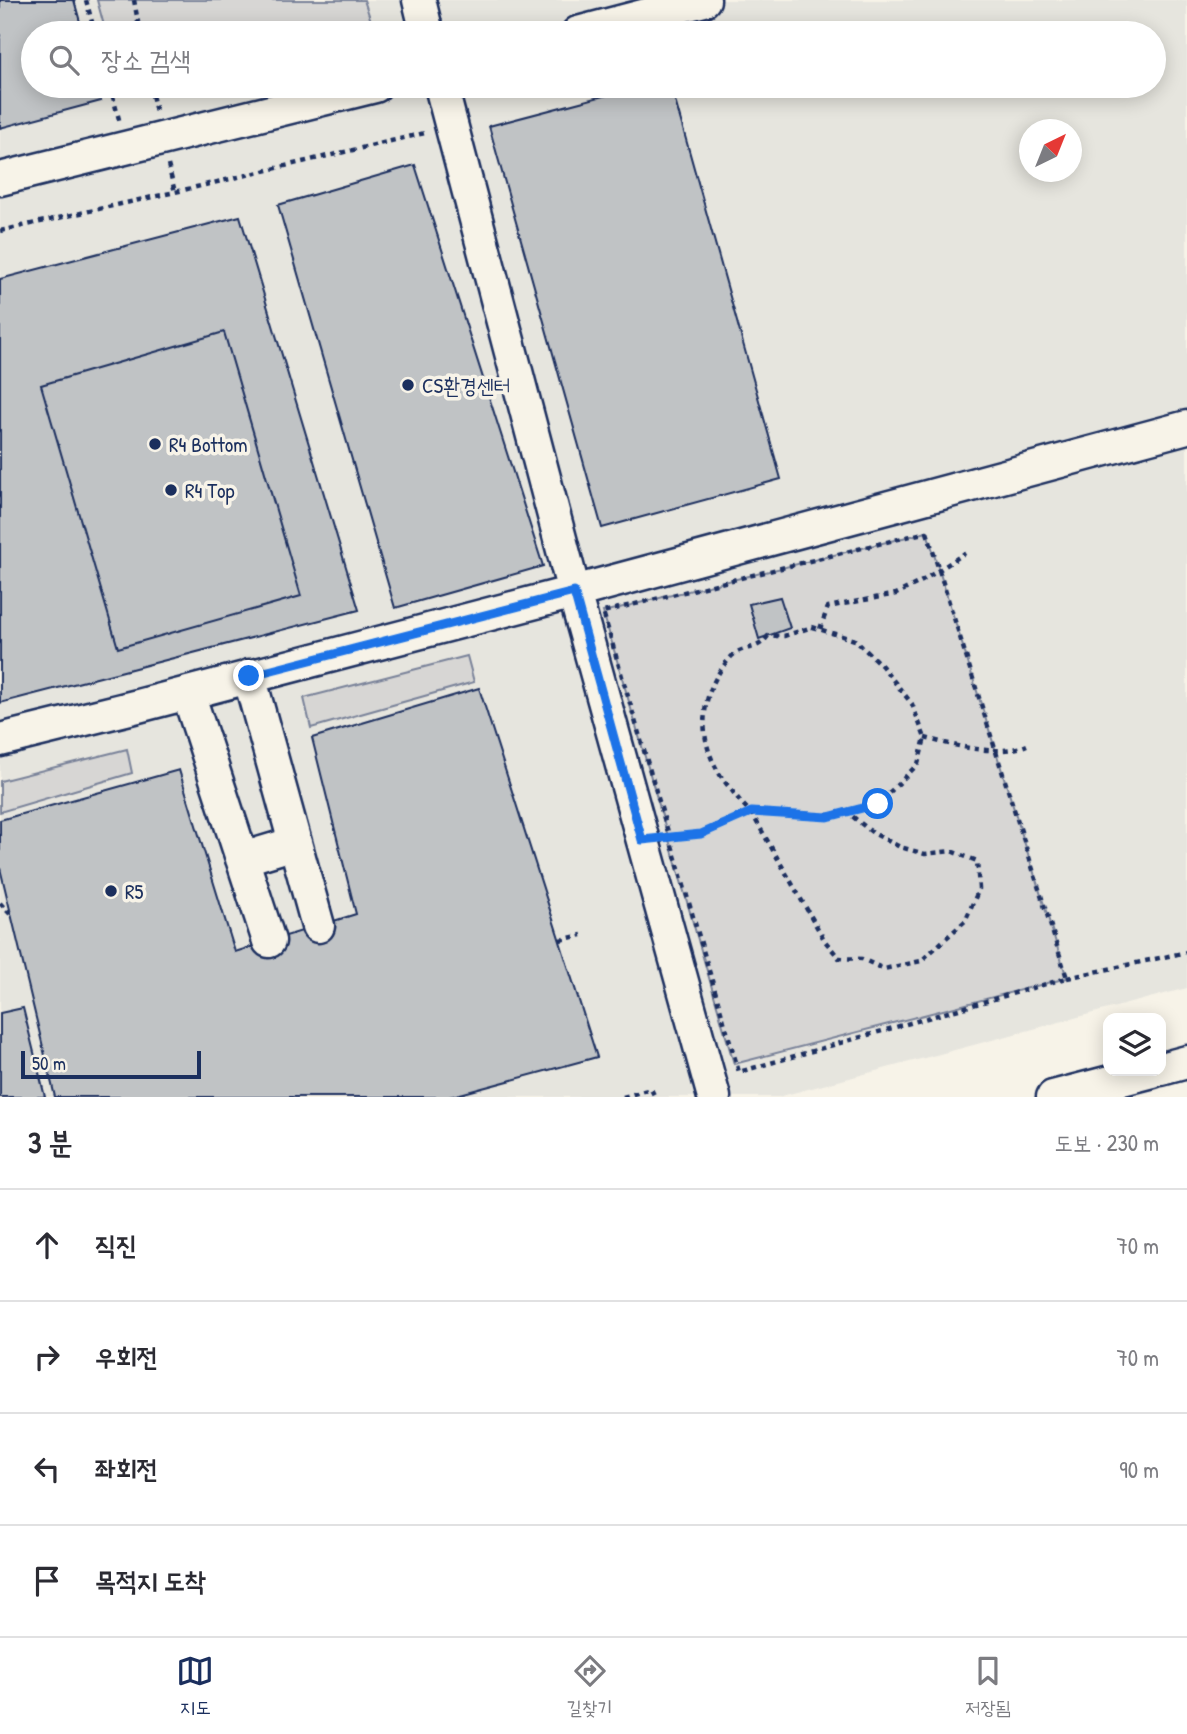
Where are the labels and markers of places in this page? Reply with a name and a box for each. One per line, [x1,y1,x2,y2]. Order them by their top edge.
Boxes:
place label: CS환경센터 [422,371,511,400]
marker: CS환경센터 [400,377,416,393]
place label: R4 Bottom [169,430,248,459]
marker: R4 Bottom [147,436,163,452]
place label: R4 Top [185,476,235,505]
marker: R4 Top [163,482,179,498]
place label: R5 [125,877,144,906]
marker: R5 [103,883,119,899]

